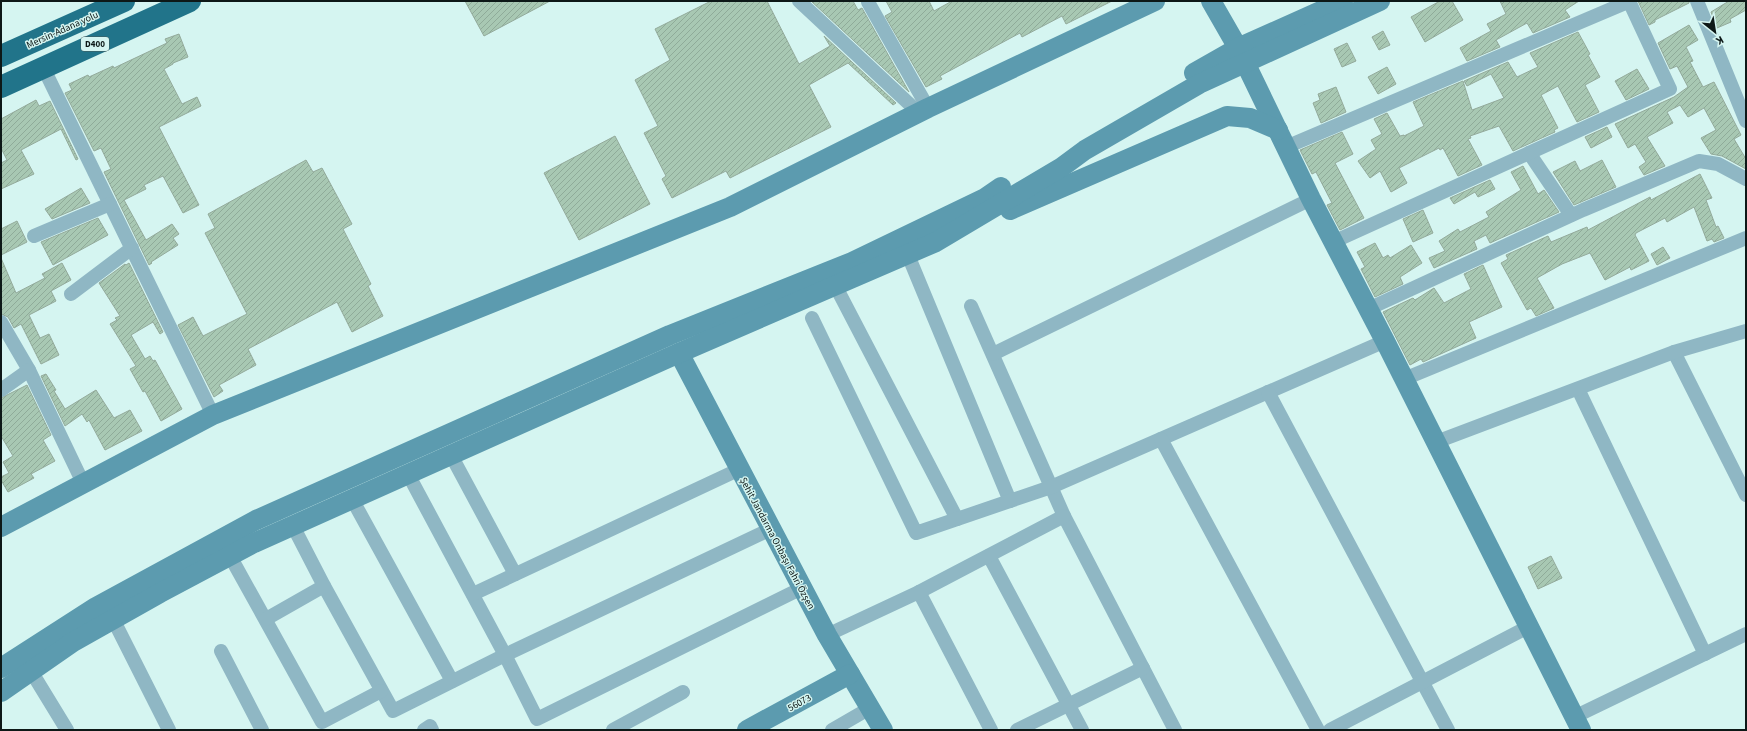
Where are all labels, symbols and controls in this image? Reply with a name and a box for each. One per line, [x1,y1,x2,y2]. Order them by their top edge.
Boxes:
street label: Mersin-Adana yolu [24,8,101,52]
north arrow [1695,12,1735,52]
text: K [1713,32,1726,49]
road number: D400 [81,37,109,51]
street label: Şehit Jandarma Onbaşı Fahri Özşen [736,475,818,612]
street label: 56073 [785,691,814,715]

